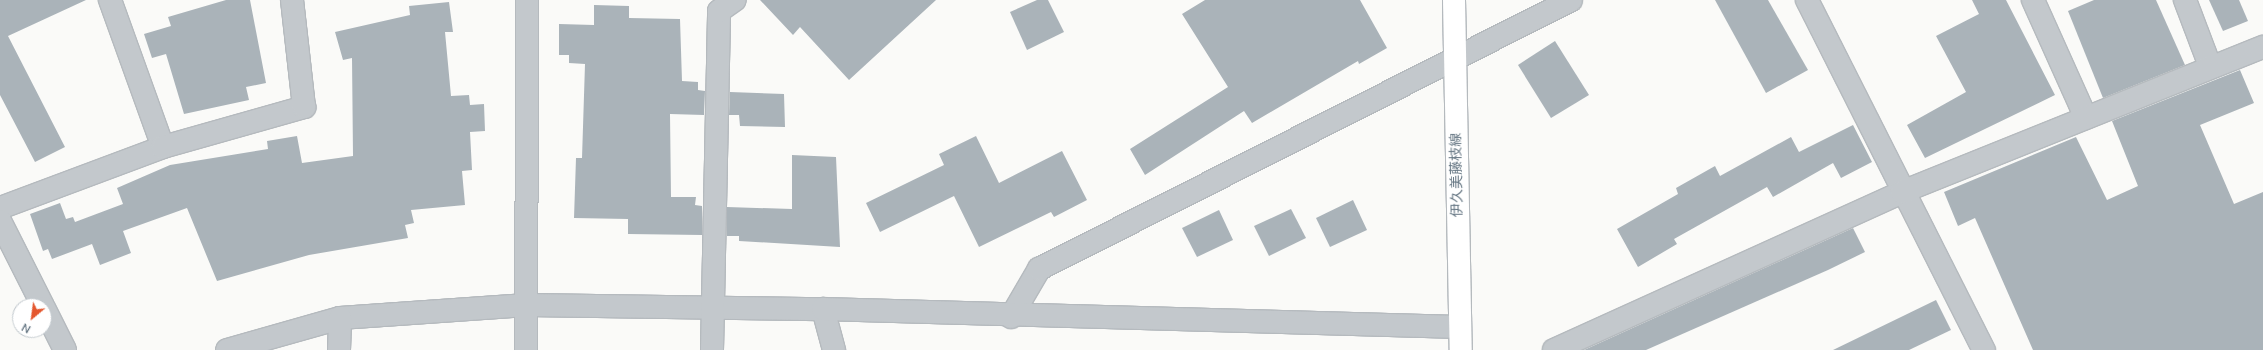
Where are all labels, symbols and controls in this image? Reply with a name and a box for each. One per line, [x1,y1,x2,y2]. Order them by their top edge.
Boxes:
street label: 伊久美藤枝線 [1448,133,1466,217]
north arrow [12,298,52,338]
text: N [19,320,34,337]

